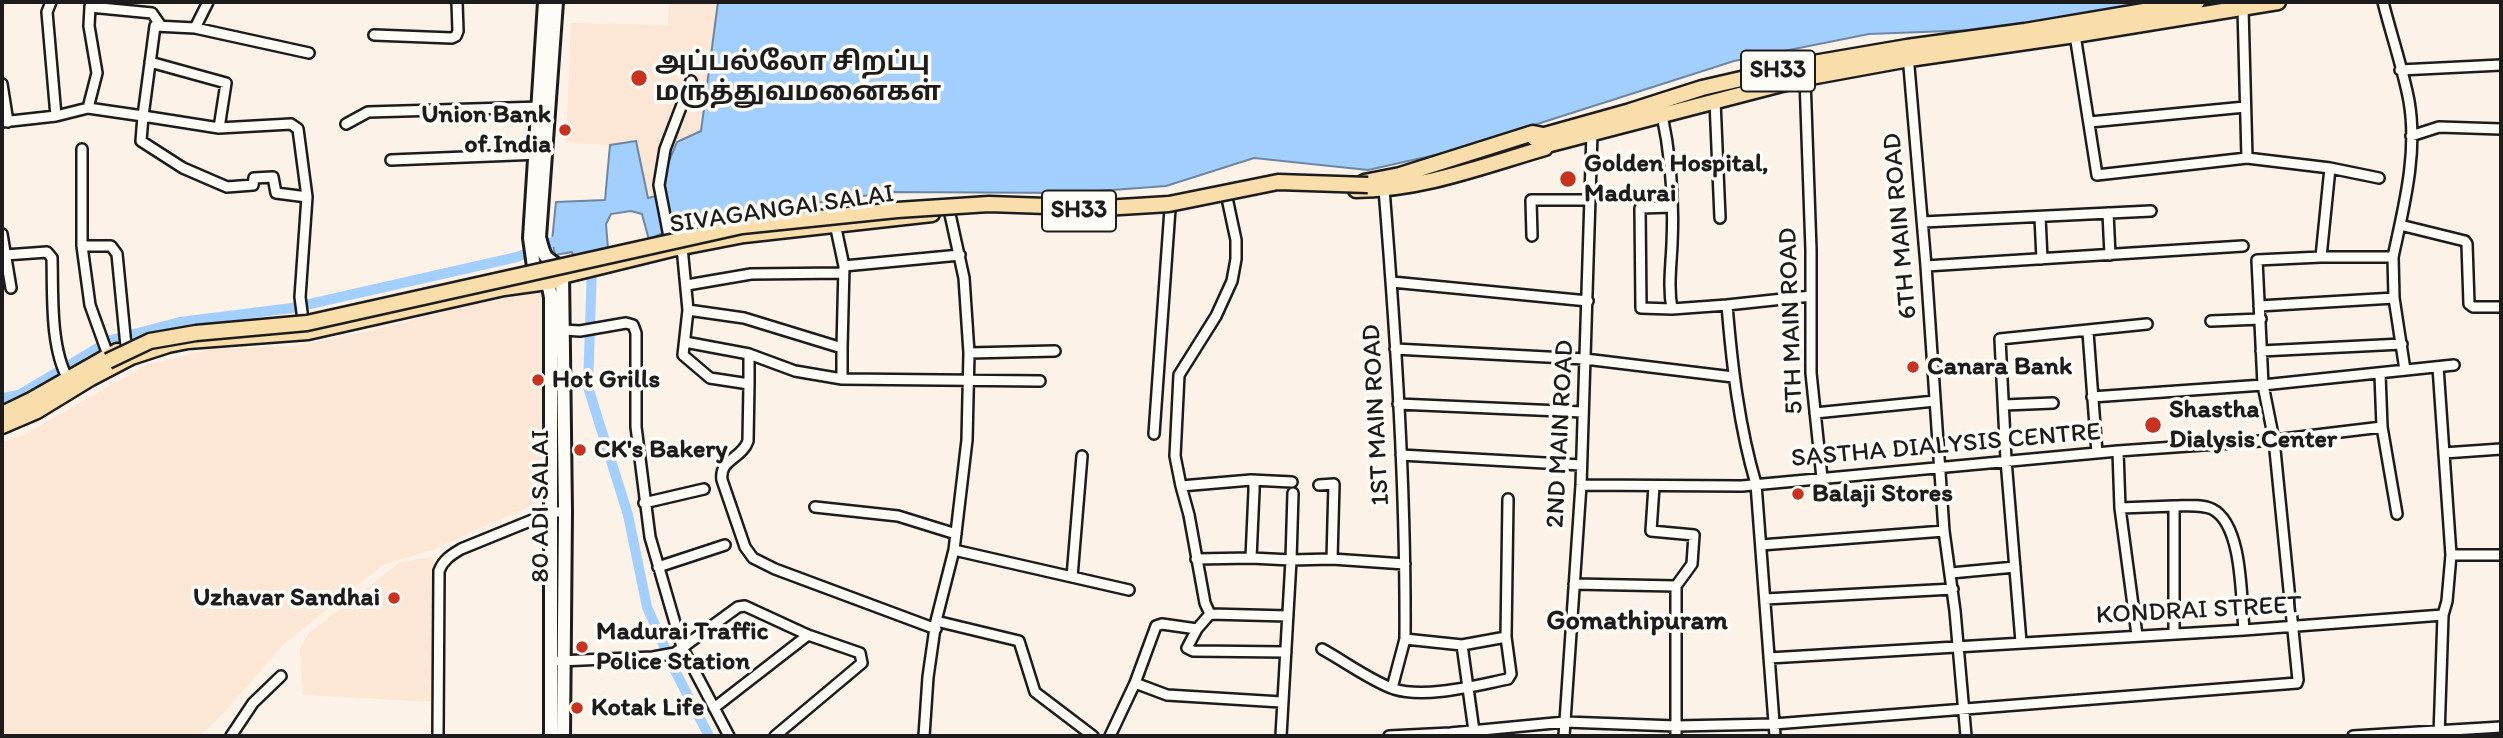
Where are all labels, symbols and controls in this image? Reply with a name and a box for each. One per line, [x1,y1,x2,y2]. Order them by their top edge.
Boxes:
place label: அப்பல்லோ சிறப்பு மருத்துவமனைகள் [655,47,941,108]
road number: SH33 [1741,50,1815,92]
marker: அப்பல்லோ சிறப்பு மருத்துவமனைகள் [629,68,649,88]
place label: Union Bank of India [421,99,551,160]
marker: Union Bank of India [557,122,573,138]
street label: 6TH MAIN ROAD [1877,131,1925,321]
place label: Golden Hospital, Madurai [1584,148,1769,210]
marker: Golden Hospital, Madurai [1558,169,1578,189]
street label: SIVAGANGAI SALAI [668,179,896,241]
road number: SH33 [1042,190,1116,232]
street label: 5TH MAIN ROAD [1773,227,1811,415]
street label: 1ST MAIN ROAD [1357,323,1397,507]
street label: 2ND MAIN ROAD [1540,339,1582,529]
place label: Canara Bank [1927,351,2072,383]
marker: Canara Bank [1905,359,1921,375]
place label: Hot Grills [552,364,660,396]
marker: Hot Grills [530,372,546,388]
place label: Shastha Dialysis Center [2169,394,2337,456]
marker: Shastha Dialysis Center [2143,415,2163,435]
street label: SASTHA DIALYSIS CENTRE [1790,417,2102,475]
street label: 80 ADI SALAI [525,429,557,583]
place label: CK's Bakery [594,434,728,466]
marker: CK's Bakery [572,442,588,458]
place label: Balaji Stores [1812,478,1953,510]
marker: Balaji Stores [1790,486,1806,502]
place label: Uzhavar Sandhai [193,582,380,614]
marker: Uzhavar Sandhai [386,590,402,606]
street label: KONDRAI STREET [2095,590,2303,632]
district label: Gomathipuram [1546,605,1728,639]
place label: Madurai Traffic Police Station [596,616,768,678]
marker: Madurai Traffic Police Station [574,639,590,655]
place label: Kotak Life [591,692,704,724]
marker: Kotak Life [569,700,585,716]

